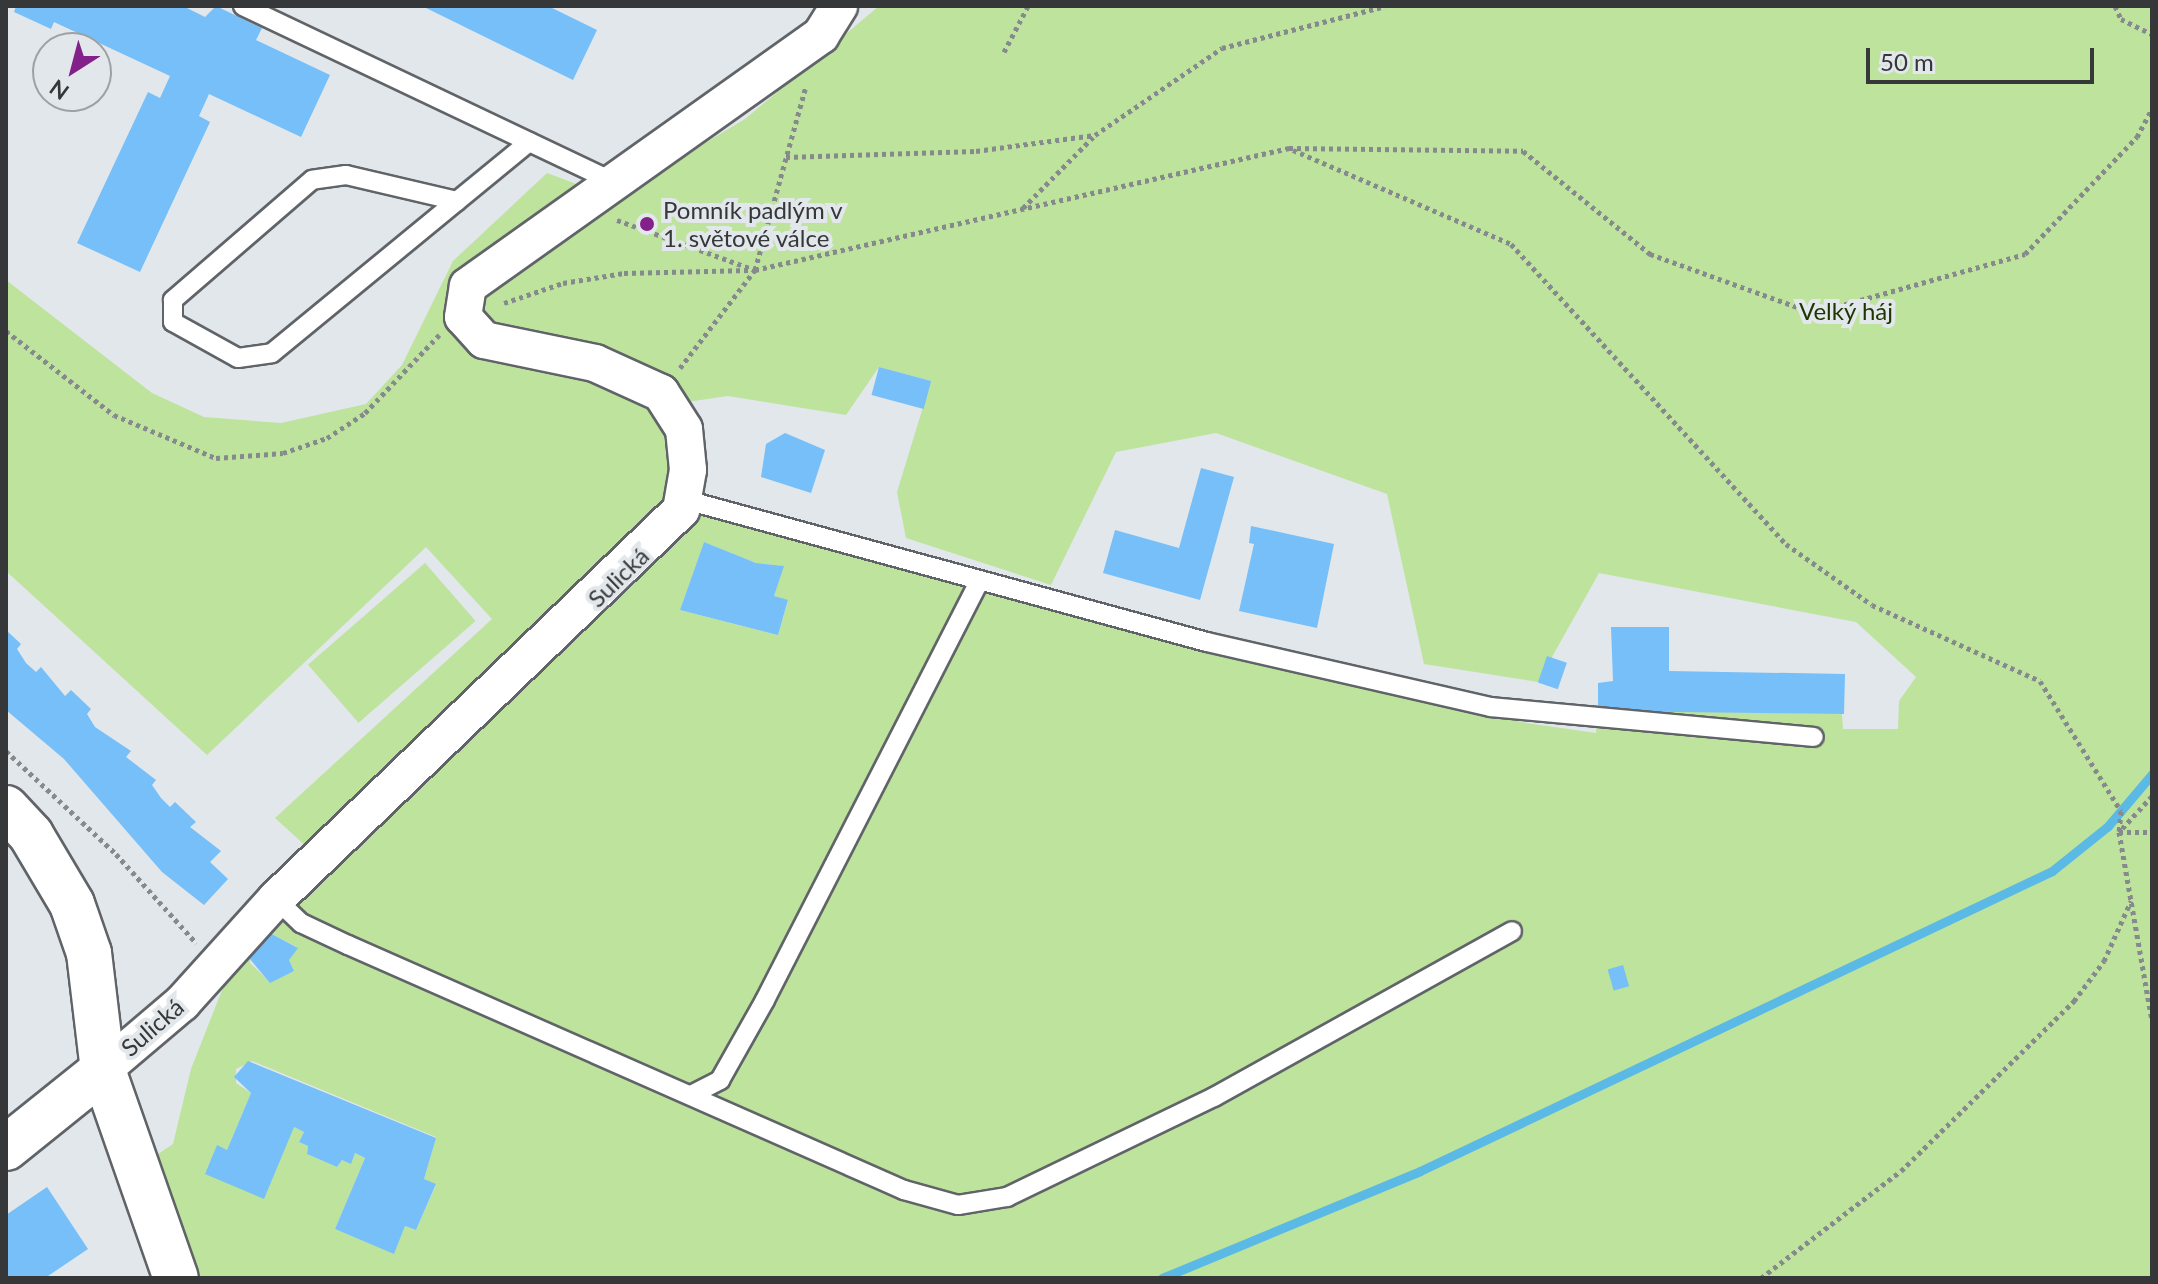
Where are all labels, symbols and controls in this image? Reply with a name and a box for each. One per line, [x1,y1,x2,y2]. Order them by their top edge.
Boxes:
north arrow [32,32,112,112]
scale bar [1870,32,2098,82]
text: 50 m [1880,47,1934,76]
text: N [44,74,74,106]
place label: Pomník padlým v 1. světové válce [663,196,843,252]
marker: Pomník padlým v 1. světové válce [638,215,656,233]
park label: Velký háj [1799,297,1893,325]
street label: Sulická [582,541,654,613]
street label: Sulická [115,992,189,1062]

